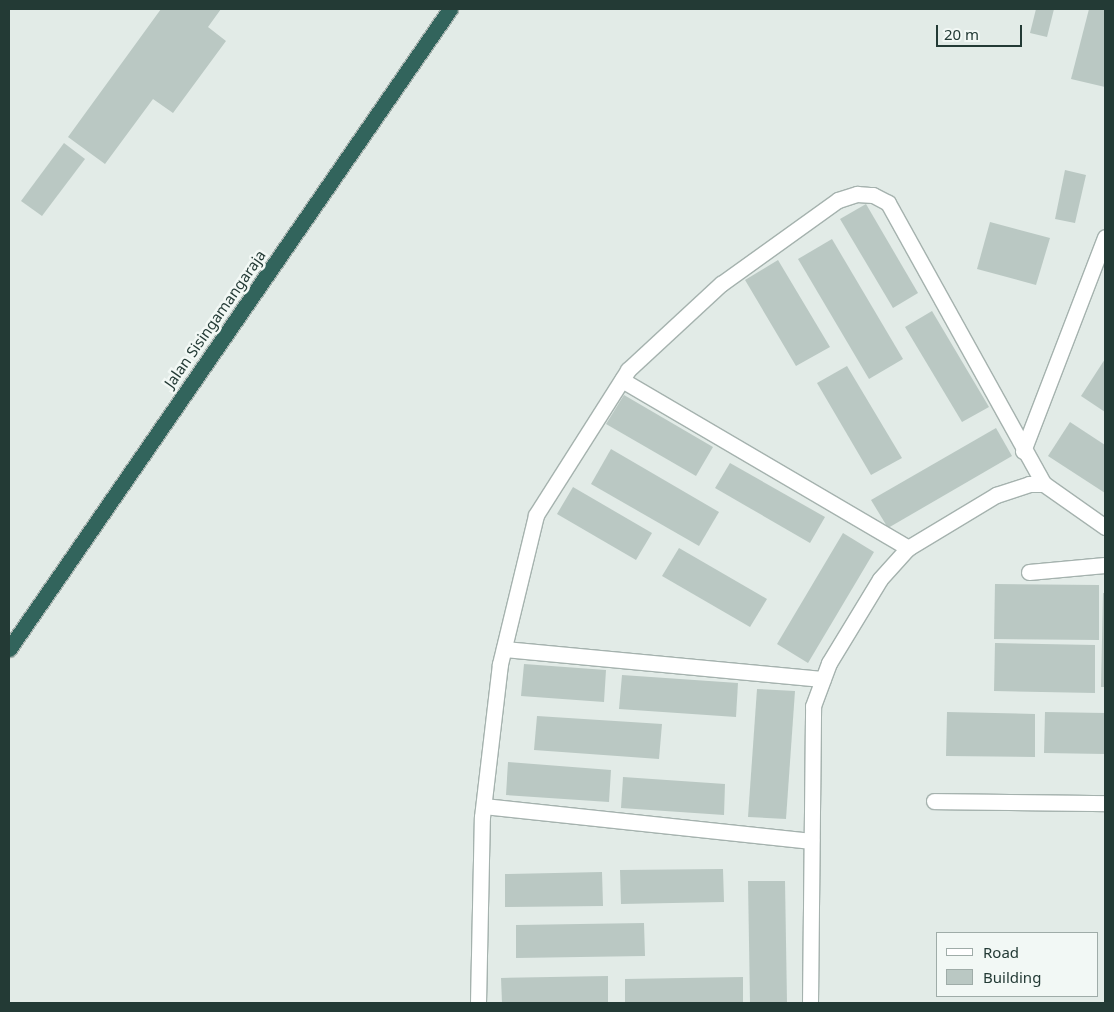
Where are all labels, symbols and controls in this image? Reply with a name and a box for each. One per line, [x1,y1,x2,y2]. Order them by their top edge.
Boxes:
scale bar [939,15,1025,47]
text: 20 m [944,24,979,44]
street label: Jalan Sisingamangaraja [161,247,269,391]
legend [936,932,1099,997]
text: Road [983,942,1019,962]
text: Building [983,967,1041,987]

